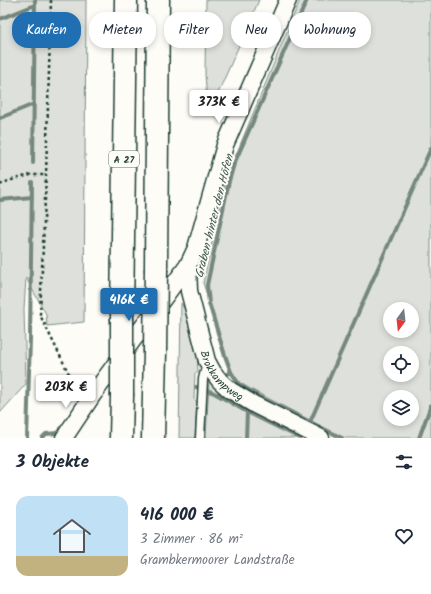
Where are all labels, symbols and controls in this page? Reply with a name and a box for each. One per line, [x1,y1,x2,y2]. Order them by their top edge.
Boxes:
chip: Kaufen [12,12,81,48]
chip: Mieten [89,12,156,48]
chip: Filter [164,12,223,48]
chip: Neu [231,12,281,48]
chip: Wohnung [289,12,371,48]
pin: 373K € [186,90,252,124]
text: 373K € [198,92,240,113]
road number: A 27 [109,151,139,167]
water label: Graben hinter den Höfen [190,151,239,280]
pin: 416K € [96,288,162,322]
text: 416K € [109,290,149,311]
north arrow [383,302,419,338]
map controls [383,302,419,426]
button: locate [383,346,419,382]
street label: Brokkampweg [195,349,247,406]
pin: 203K € [33,375,99,409]
text: 203K € [45,377,87,398]
button: layers [383,390,419,426]
text: 3 Objekte [16,449,89,476]
icon: filters [393,451,415,473]
text: 416 000 € [140,502,214,529]
icon: home [48,512,96,560]
icon: heart [393,525,415,547]
text: 3 Zimmer · 86 m² [140,529,243,550]
text: Grambkermoorer Landstraße [140,550,295,571]

